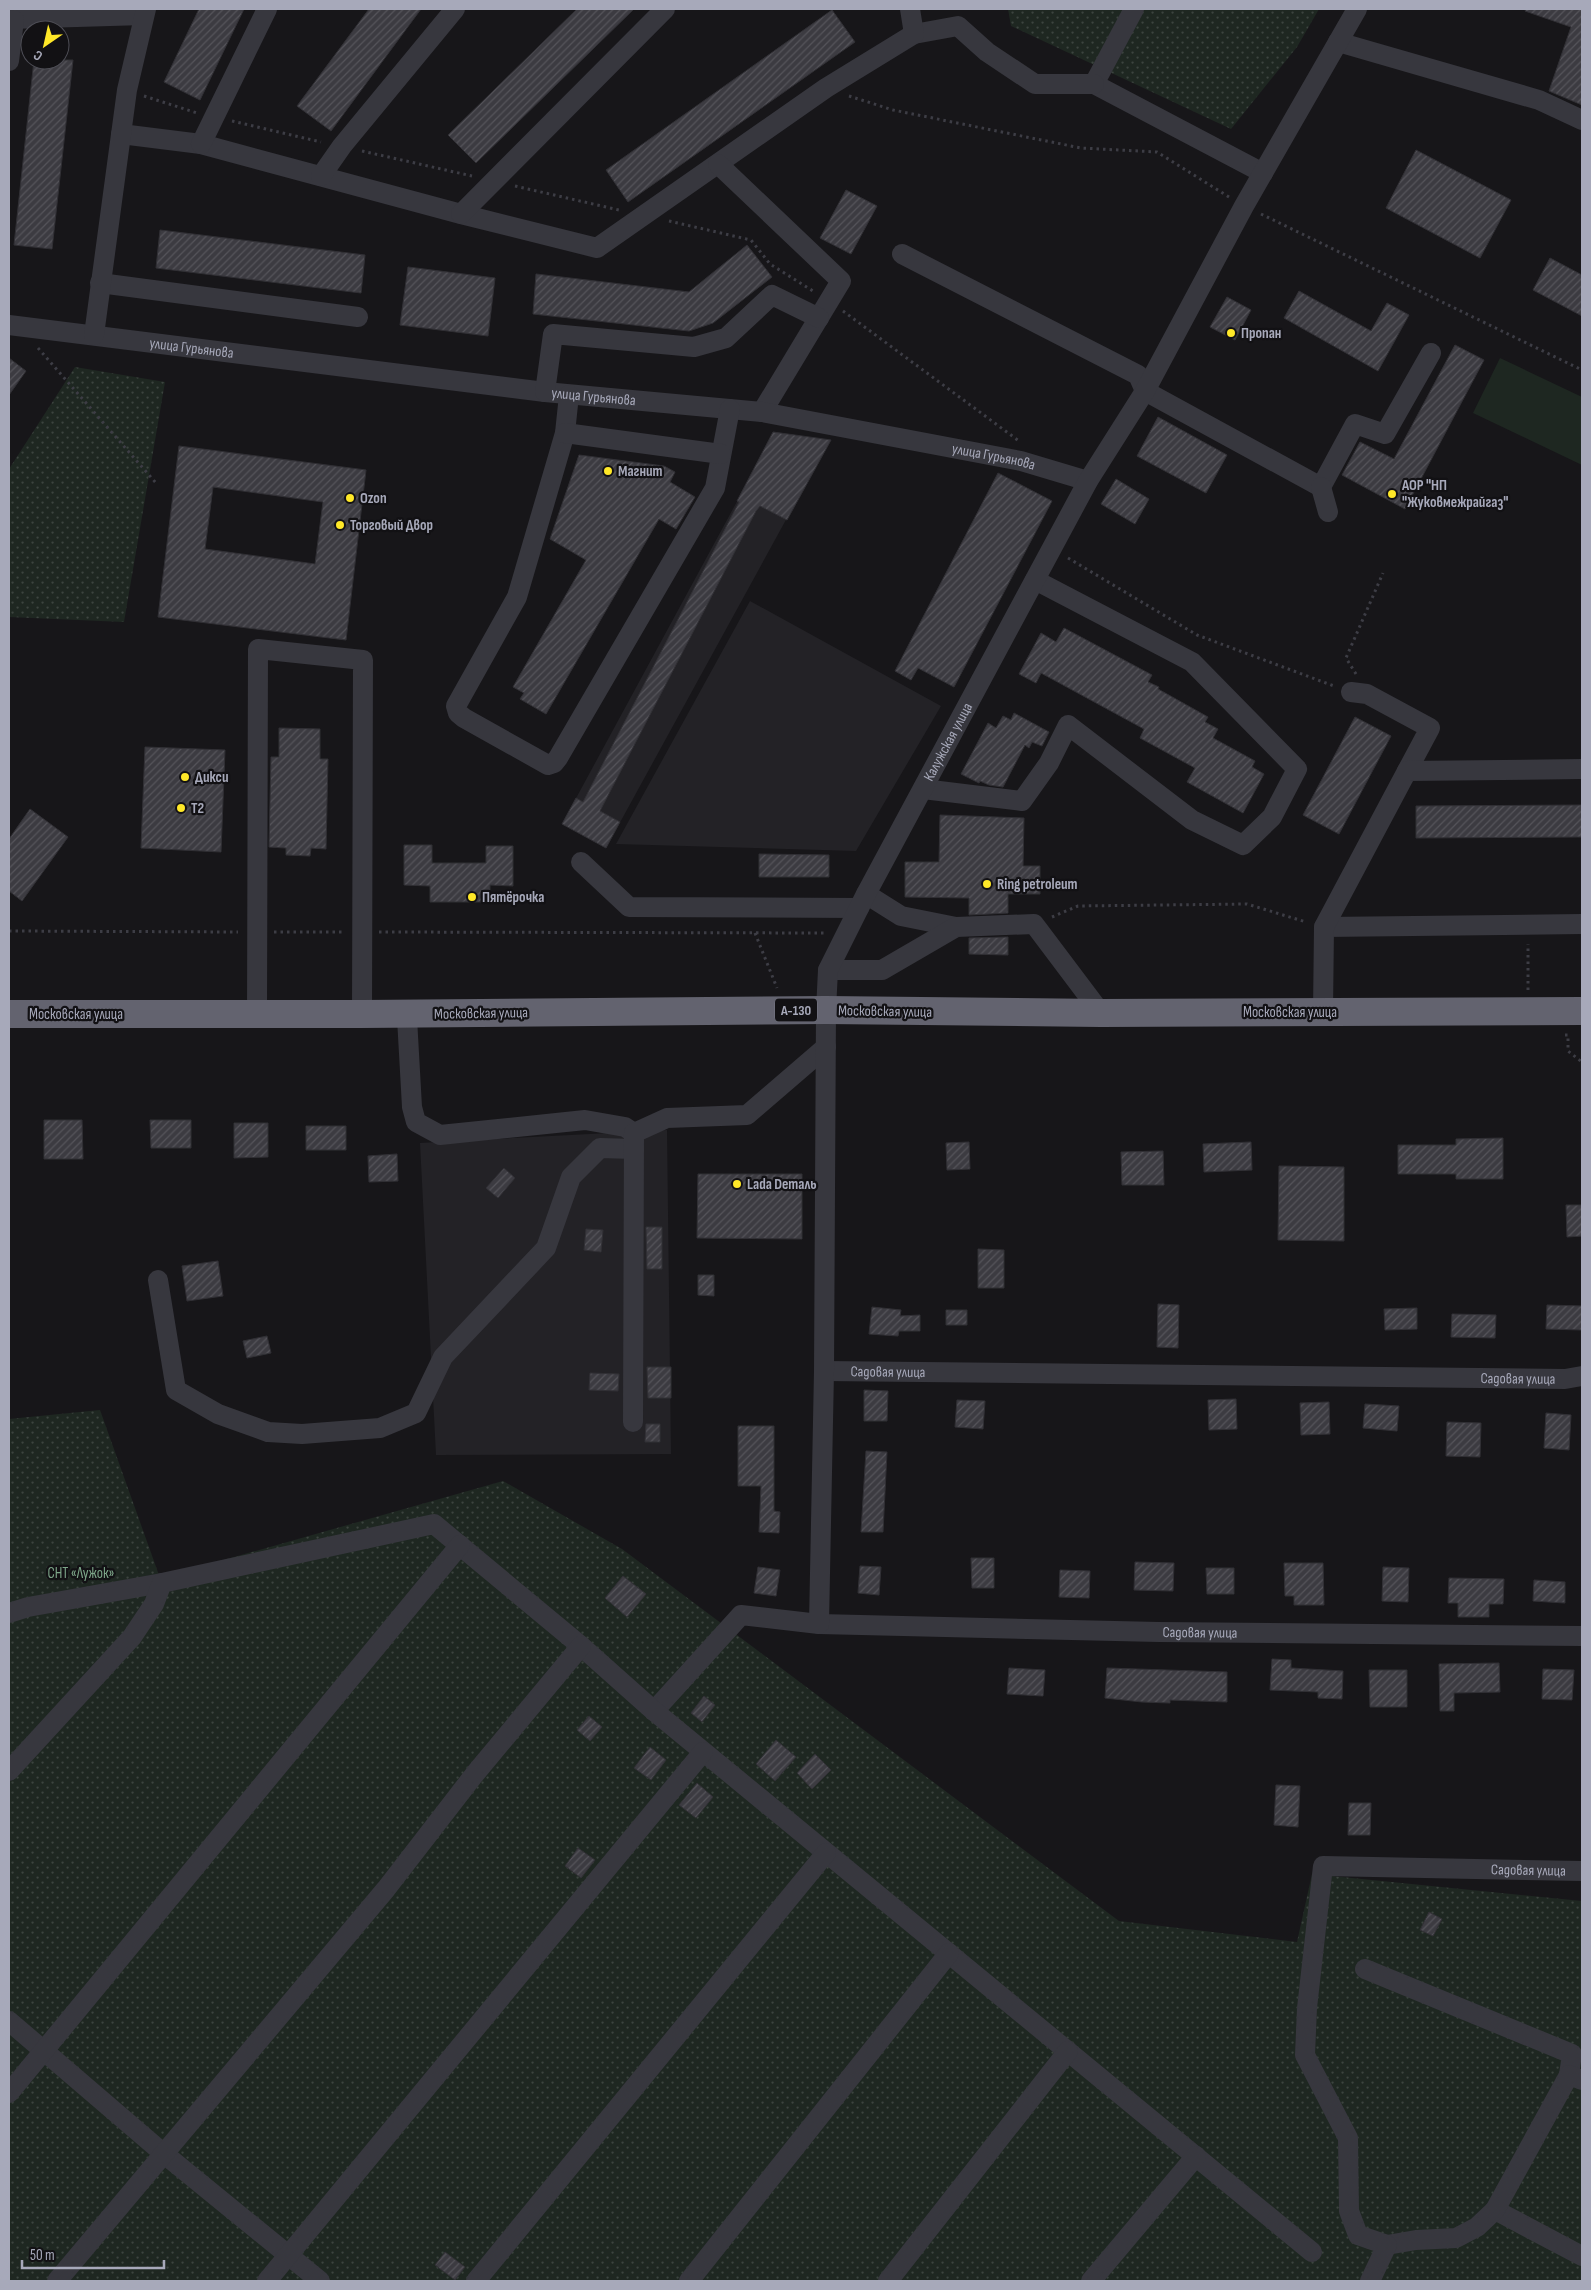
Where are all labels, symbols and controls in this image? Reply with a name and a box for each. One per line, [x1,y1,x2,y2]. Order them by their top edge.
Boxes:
north arrow [20,20,70,70]
text: С [30,46,46,64]
place label: Пропан [1241,324,1281,343]
marker: Пропан [1225,327,1237,339]
street label: улица Гурьянова [148,334,235,363]
street label: улица Гурьянова [551,384,637,410]
street label: улица Гурьянова [950,439,1038,475]
place label: Магнит [618,462,663,481]
marker: Магнит [602,465,614,477]
place label: АОР "НП "Жуковмежрайгаз" [1401,476,1508,512]
marker: АОР "НП "Жуковмежрайгаз" [1386,488,1398,500]
place label: Ozon [360,489,387,508]
marker: Ozon [344,492,356,504]
place label: Торговый Двор [350,516,433,535]
marker: Торговый Двор [334,519,346,531]
street label: Калужская улица [919,699,977,785]
place label: Дикси [195,768,228,787]
marker: Дикси [179,771,191,783]
place label: T2 [191,799,204,818]
marker: T2 [175,802,187,814]
place label: Ring petroleum [997,875,1078,894]
marker: Ring petroleum [981,878,993,890]
place label: Пятёрочка [482,888,544,907]
marker: Пятёрочка [466,891,478,903]
road number: А-130 [775,998,817,1022]
street label: Московская улица [838,1001,932,1022]
street label: Московская улица [434,1003,528,1024]
street label: Московская улица [1243,1003,1337,1022]
street label: Московская улица [29,1005,123,1024]
place label: Lada Dеталь [747,1175,817,1194]
marker: Lada Dеталь [731,1178,743,1190]
street label: Садовая улица [850,1362,926,1382]
street label: Садовая улица [1480,1369,1556,1389]
park label: СНТ «Лужок» [47,1564,115,1583]
street label: Садовая улица [1162,1623,1238,1643]
street label: Садовая улица [1491,1860,1566,1881]
scale bar [22,2238,165,2270]
text: 50 m [30,2246,55,2265]

